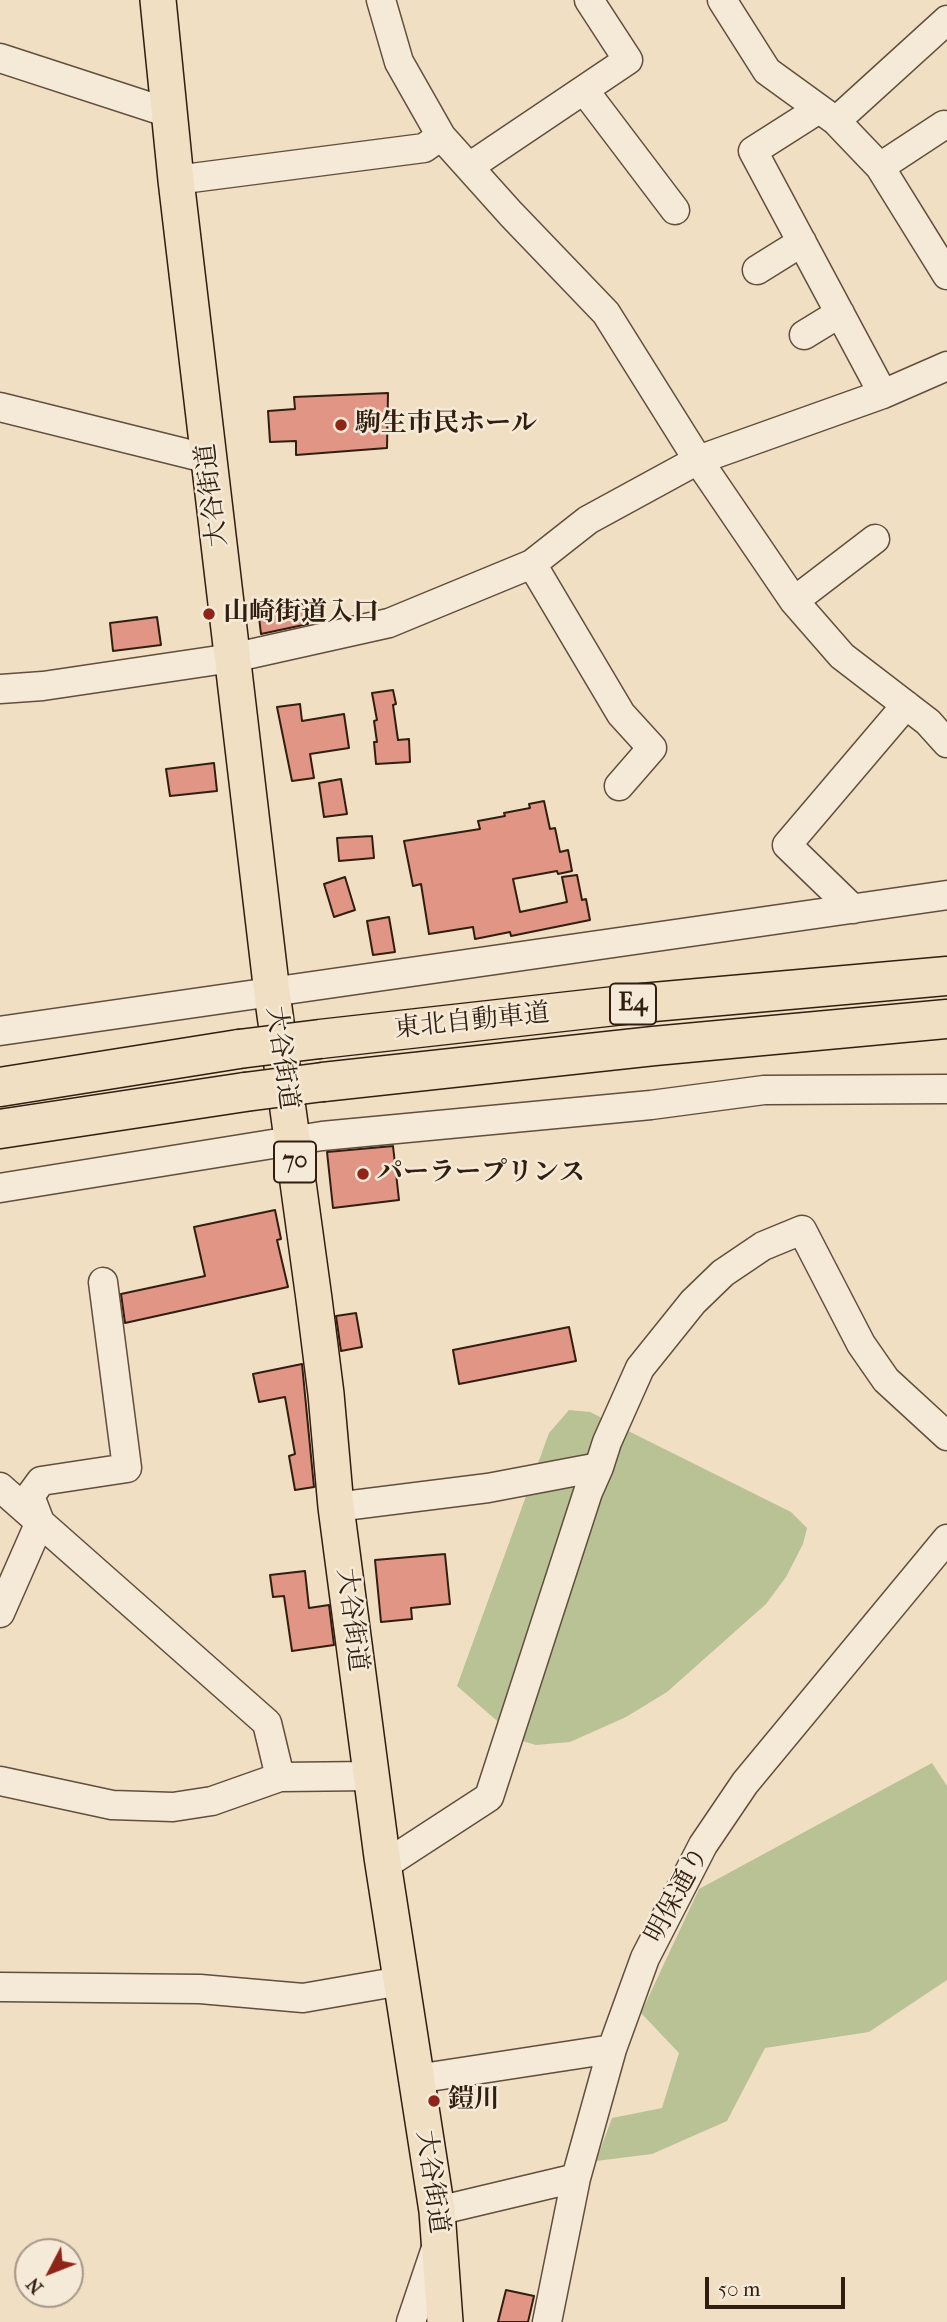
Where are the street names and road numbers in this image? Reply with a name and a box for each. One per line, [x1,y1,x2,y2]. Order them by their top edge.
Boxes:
street label: 大谷街道 [191,441,235,549]
road number: E4 [610,984,656,1024]
street label: 東北自動車道 [393,998,551,1046]
street label: 大谷街道 [258,1004,304,1112]
road number: 70 [274,1142,316,1182]
street label: 大谷街道 [329,1566,373,1674]
street label: 明保通り [640,1842,716,1948]
street label: 大谷街道 [408,2128,454,2236]

